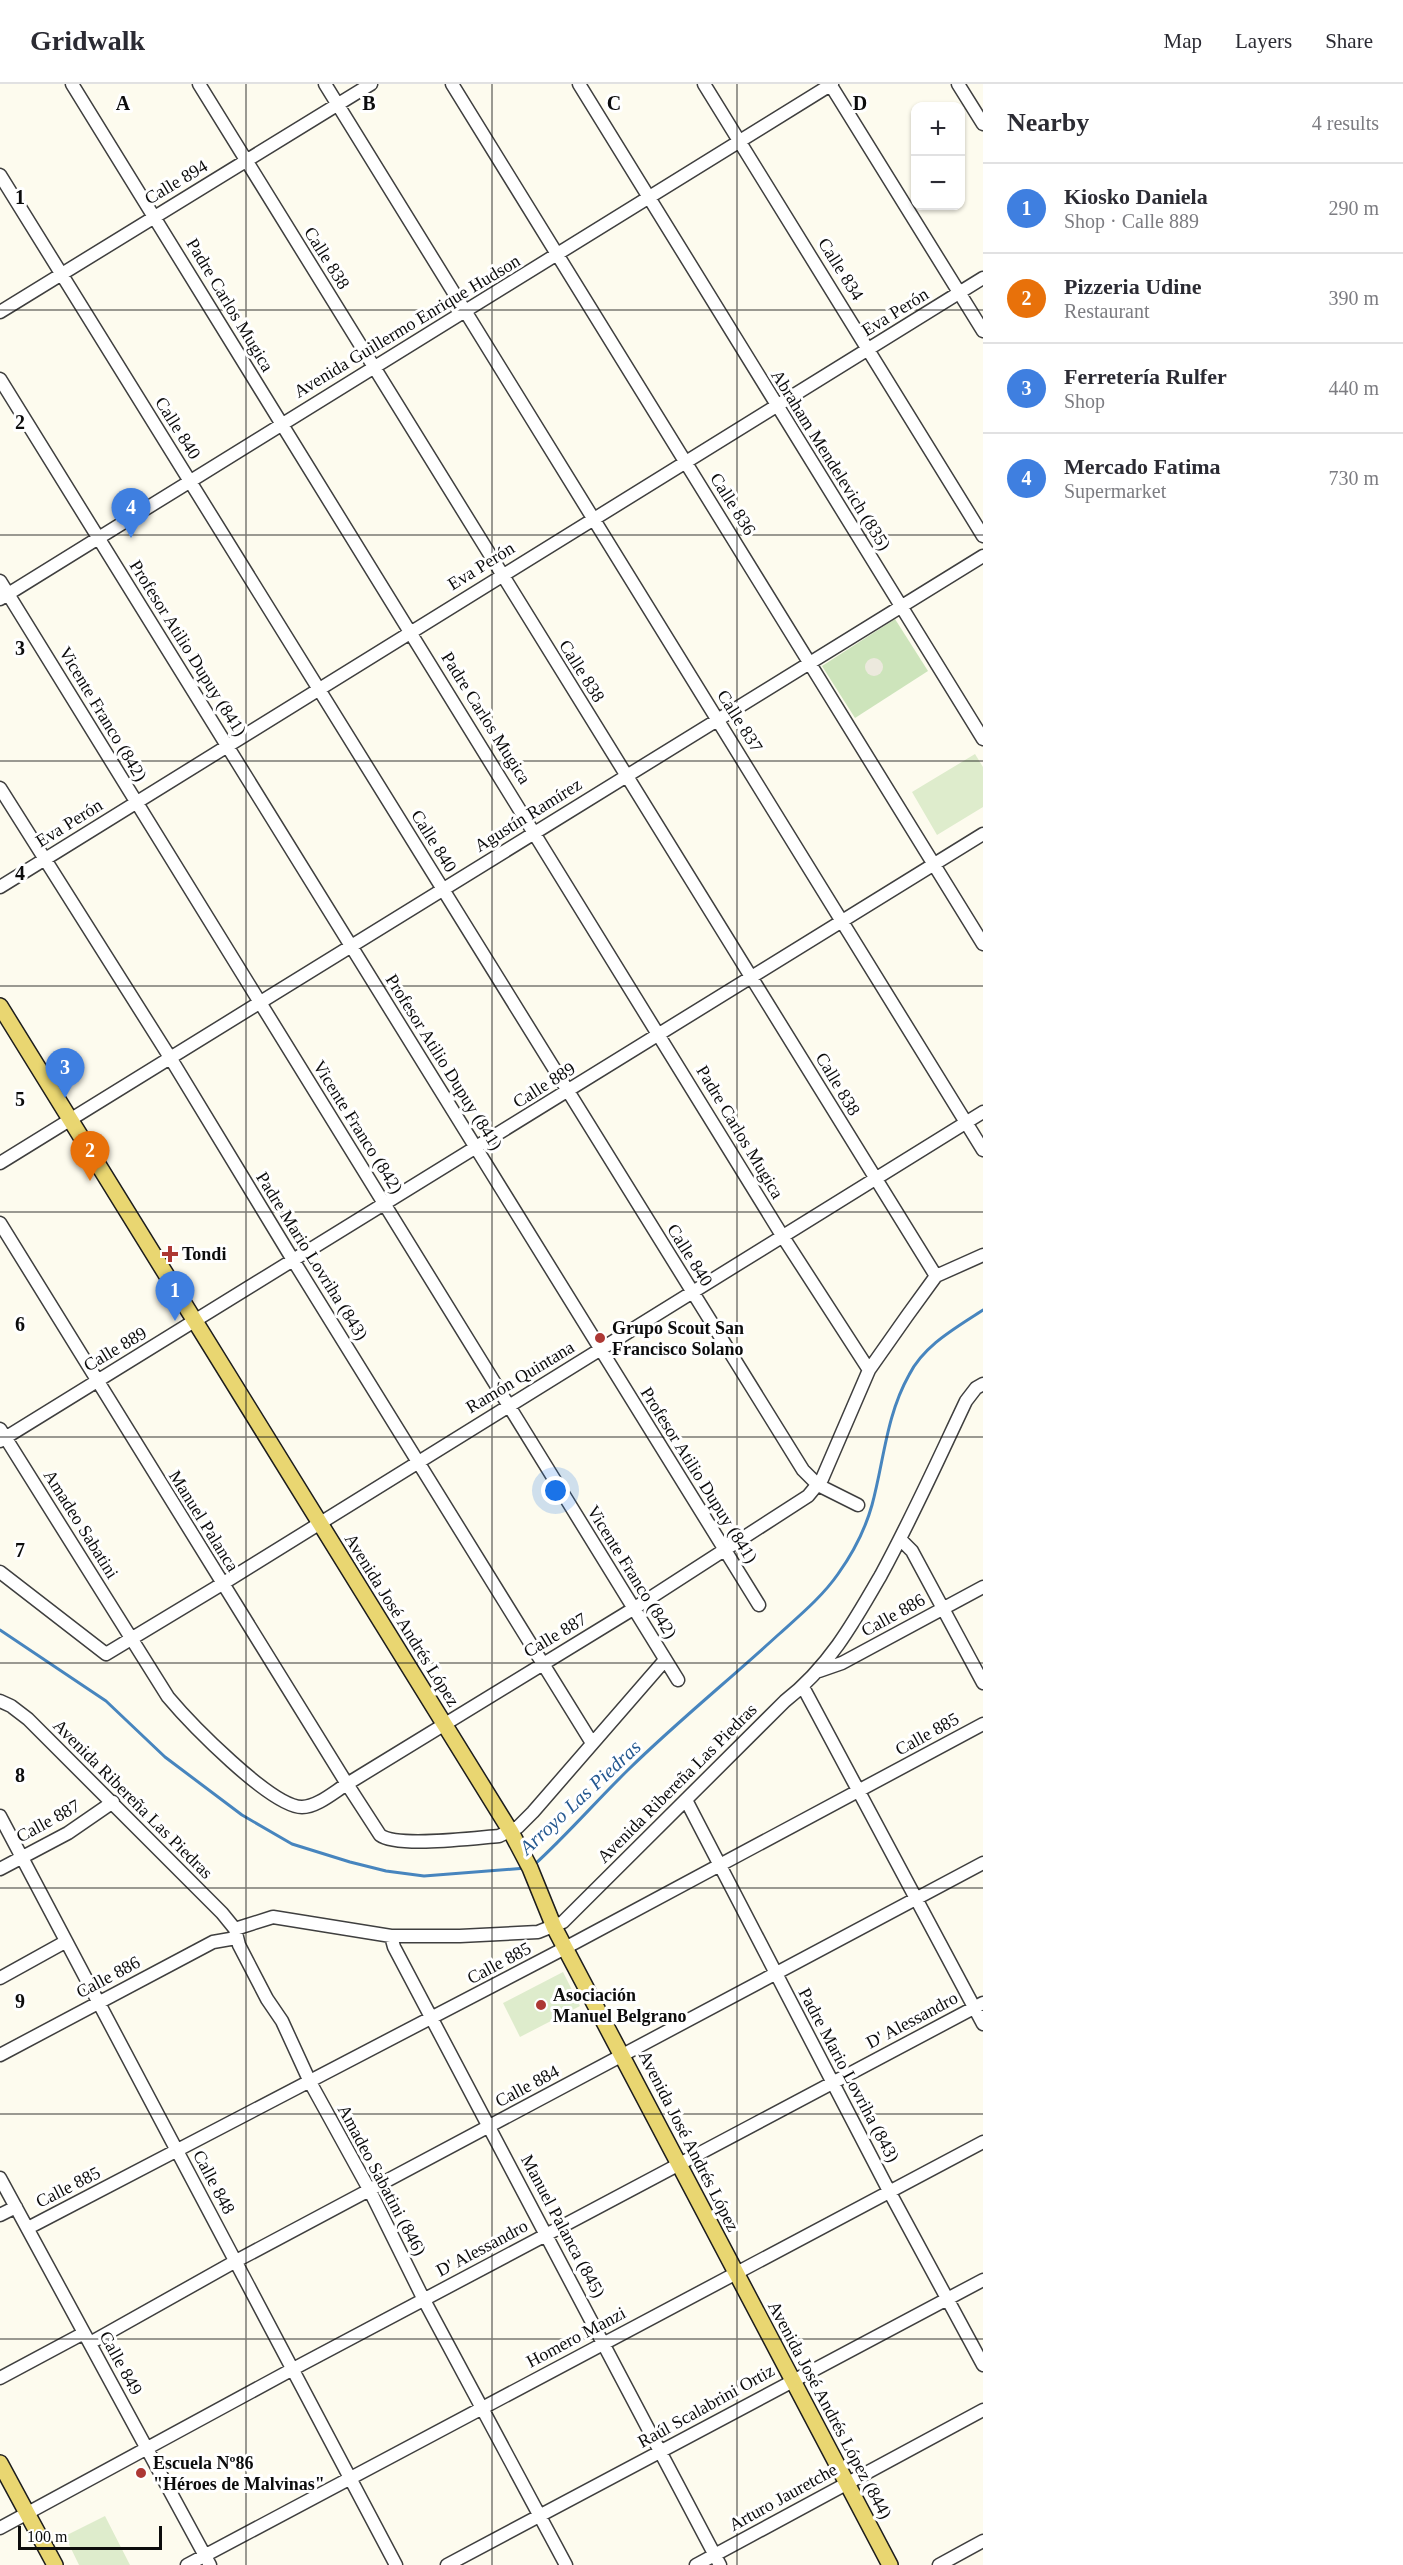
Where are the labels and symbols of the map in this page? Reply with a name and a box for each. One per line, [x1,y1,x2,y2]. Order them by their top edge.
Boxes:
text: A [116,92,131,114]
text: B [362,92,376,114]
text: C [607,92,621,114]
text: D [853,92,867,114]
street label: Calle 894 [141,156,211,208]
text: 1 [15,186,25,208]
street label: Calle 838 [300,223,354,293]
street label: Calle 834 [814,234,868,304]
street label: Padre Carlos Mugica [182,235,278,375]
street label: Avenida Guillermo Enrique Hudson [290,250,524,402]
street label: Eva Perón [858,284,932,340]
street label: Abraham Mendelevich (835) [766,366,895,554]
street label: Calle 840 [151,393,205,463]
text: 2 [15,411,25,433]
street label: Calle 836 [706,469,760,539]
pin: 4 [112,488,150,538]
street label: Eva Perón [444,538,518,594]
street label: Profesor Atilio Dupuy (841) [125,556,250,740]
street label: Calle 838 [555,636,609,706]
text: 3 [15,637,25,659]
street label: Vicente Franco (842) [54,643,151,785]
street label: Padre Carlos Mugica [437,648,535,788]
street label: Calle 837 [713,686,767,756]
street label: Agustín Ramírez [471,774,585,856]
street label: Eva Perón [32,795,106,851]
street label: Calle 840 [407,806,461,876]
text: 4 [15,862,25,884]
street label: Profesor Atilio Dupuy (841) [381,970,506,1154]
pin: 3 [46,1048,84,1098]
street label: Calle 838 [812,1049,864,1119]
street label: Vicente Franco (842) [308,1057,407,1198]
street label: Calle 889 [509,1058,579,1112]
street label: Padre Carlos Mugica [692,1062,788,1202]
text: 5 [15,1088,25,1110]
pin: 2 [70,1132,110,1181]
street label: Padre Mario Lovriha (843) [251,1168,372,1344]
street label: Calle 840 [663,1220,717,1290]
place label: Tondi [182,1244,226,1264]
marker: Tondi [163,1247,177,1261]
pin: 1 [156,1272,195,1321]
text: 6 [15,1313,25,1335]
place label: Grupo Scout San Francisco Solano [612,1318,744,1359]
street label: Calle 889 [80,1323,150,1375]
marker: Grupo Scout San Francisco Solano [593,1331,607,1345]
street label: Ramón Quintana [462,1337,578,1417]
street label: Profesor Atilio Dupuy (841) [636,1383,761,1567]
street label: Amadeo Sabatini [40,1466,122,1582]
street label: Manuel Palanca [165,1467,243,1575]
your location [541,1476,570,1505]
street label: Vicente Franco (842) [582,1502,681,1643]
street label: Avenida José Andrés López [340,1530,464,1710]
text: 7 [15,1539,25,1561]
street label: Calle 886 [858,1589,928,1641]
street label: Calle 887 [520,1609,590,1661]
street label: Avenida Ribereña Las Piedras [593,1699,761,1867]
street label: Calle 885 [892,1708,962,1760]
street label: Avenida Ribereña Las Piedras [49,1715,217,1883]
water label: Arroyo Las Piedras [514,1735,646,1861]
text: 8 [15,1764,25,1786]
street label: Calle 887 [13,1795,83,1847]
street label: Calle 885 [464,1938,534,1988]
street label: Calle 886 [73,1952,143,2002]
street label: Padre Mario Lovriha (843) [794,1984,903,2166]
place label: Asociación Manuel Belgrano [553,1985,687,2026]
street label: D' Alessandro [863,1988,961,2052]
text: 9 [15,1990,25,2012]
marker: Asociación Manuel Belgrano [534,1998,548,2012]
street label: Avenida José Andrés López [635,2047,743,2235]
street label: Calle 884 [492,2061,562,2111]
street label: Amadeo Sabatini (846) [333,2101,430,2259]
street label: Calle 848 [189,2147,239,2217]
street label: Manuel Palanca (845) [516,2151,609,2301]
street label: Calle 885 [32,2162,104,2212]
street label: D' Alessandro [433,2216,531,2280]
street label: Avenida José Andrés López (844) [763,2298,896,2523]
street label: Homero Manzi [523,2302,629,2372]
street label: Calle 849 [95,2328,147,2398]
street label: Raúl Scalabrini Ortiz [634,2360,778,2452]
place label: Escuela Nº86 "Héroes de Malvinas" [153,2453,325,2494]
street label: Arturo Jauretche [725,2459,841,2535]
marker: Escuela Nº86 "Héroes de Malvinas" [134,2466,148,2480]
scale bar [18,2523,162,2550]

